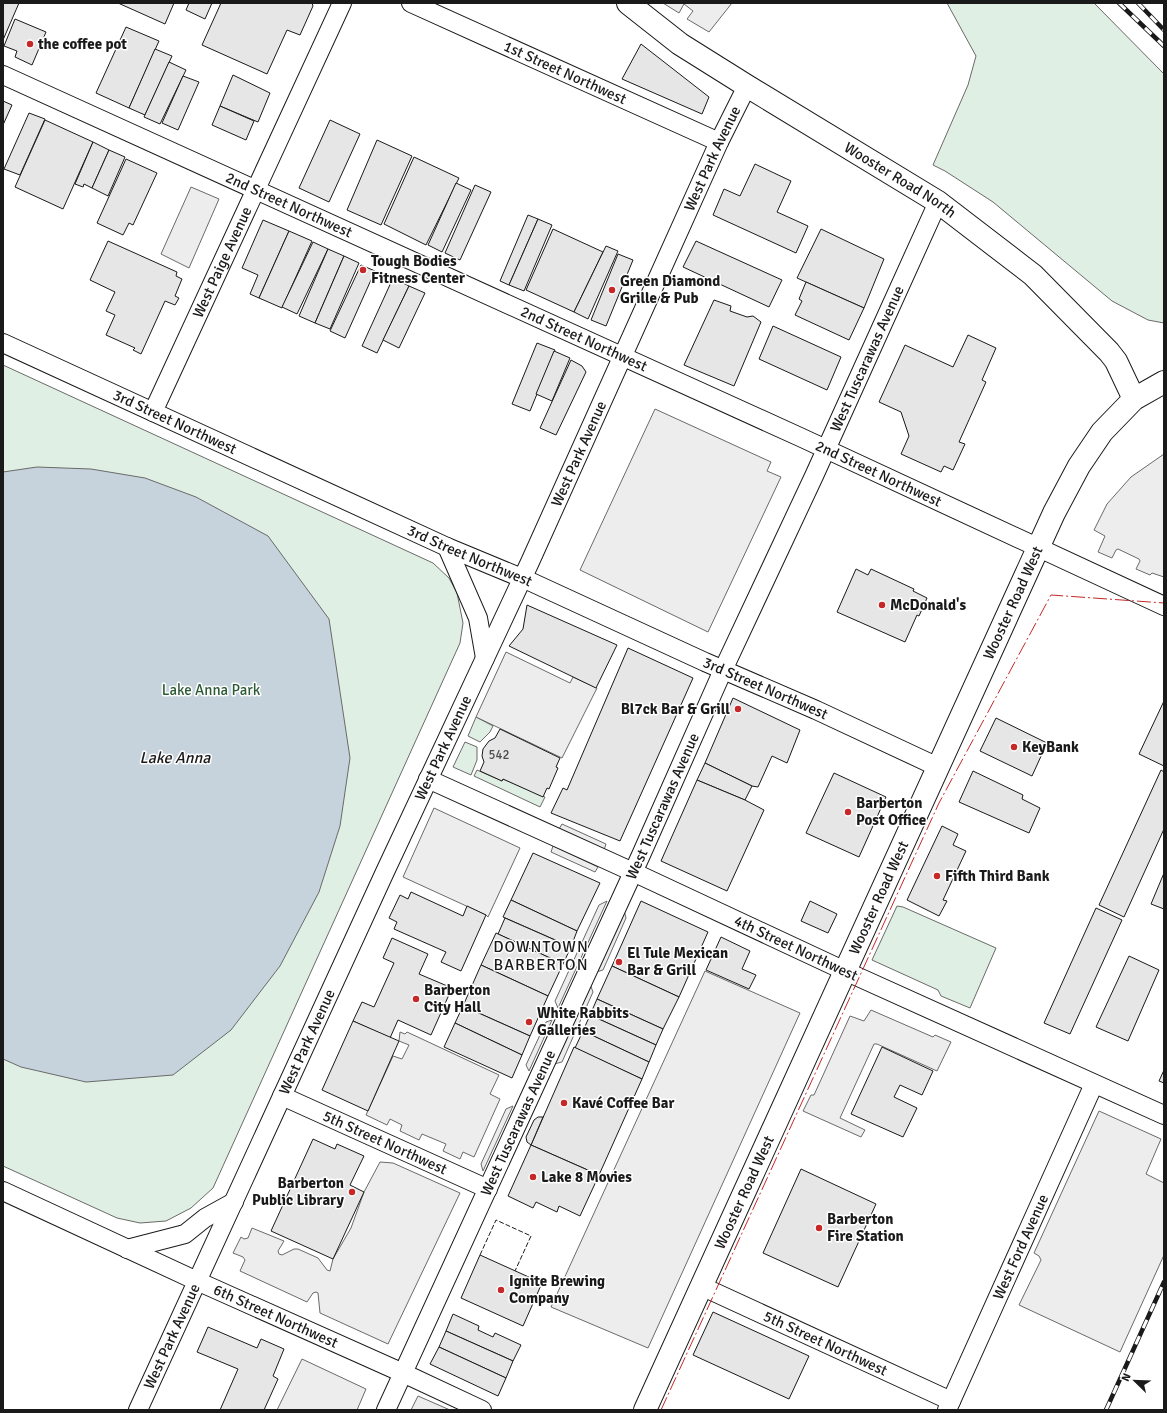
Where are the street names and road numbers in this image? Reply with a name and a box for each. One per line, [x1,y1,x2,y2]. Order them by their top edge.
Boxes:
street label: 1st Street Northwest [501,37,629,108]
street label: West Park Avenue [680,103,745,214]
street label: Wooster Road North [841,138,960,222]
street label: 2nd Street Northwest [223,168,355,241]
street label: West Paige Avenue [189,204,256,321]
street label: West Tuscarawas Avenue [826,283,908,435]
street label: 2nd Street Northwest [518,302,650,375]
street label: 3rd Street Northwest [110,386,239,458]
street label: West Park Avenue [547,398,610,509]
street label: 2nd Street Northwest [813,436,945,511]
street label: 3rd Street Northwest [404,521,535,590]
street label: Wooster Road West [979,543,1047,663]
street label: 3rd Street Northwest [700,653,831,723]
street label: West Park Avenue [411,692,475,803]
street label: West Tuscarawas Avenue [622,730,703,882]
street label: Wooster Road West [845,838,912,957]
street label: 4th Street Northwest [731,912,861,985]
street label: West Park Avenue [275,986,339,1097]
street label: West Tuscarawas Avenue [477,1047,559,1199]
street label: 5th Street Northwest [320,1107,450,1178]
street label: Wooster Road West [710,1133,778,1252]
street label: West Ford Avenue [989,1191,1052,1302]
street label: West Park Avenue [140,1281,204,1392]
street label: 6th Street Northwest [211,1281,341,1352]
street label: 5th Street Northwest [761,1307,890,1379]

